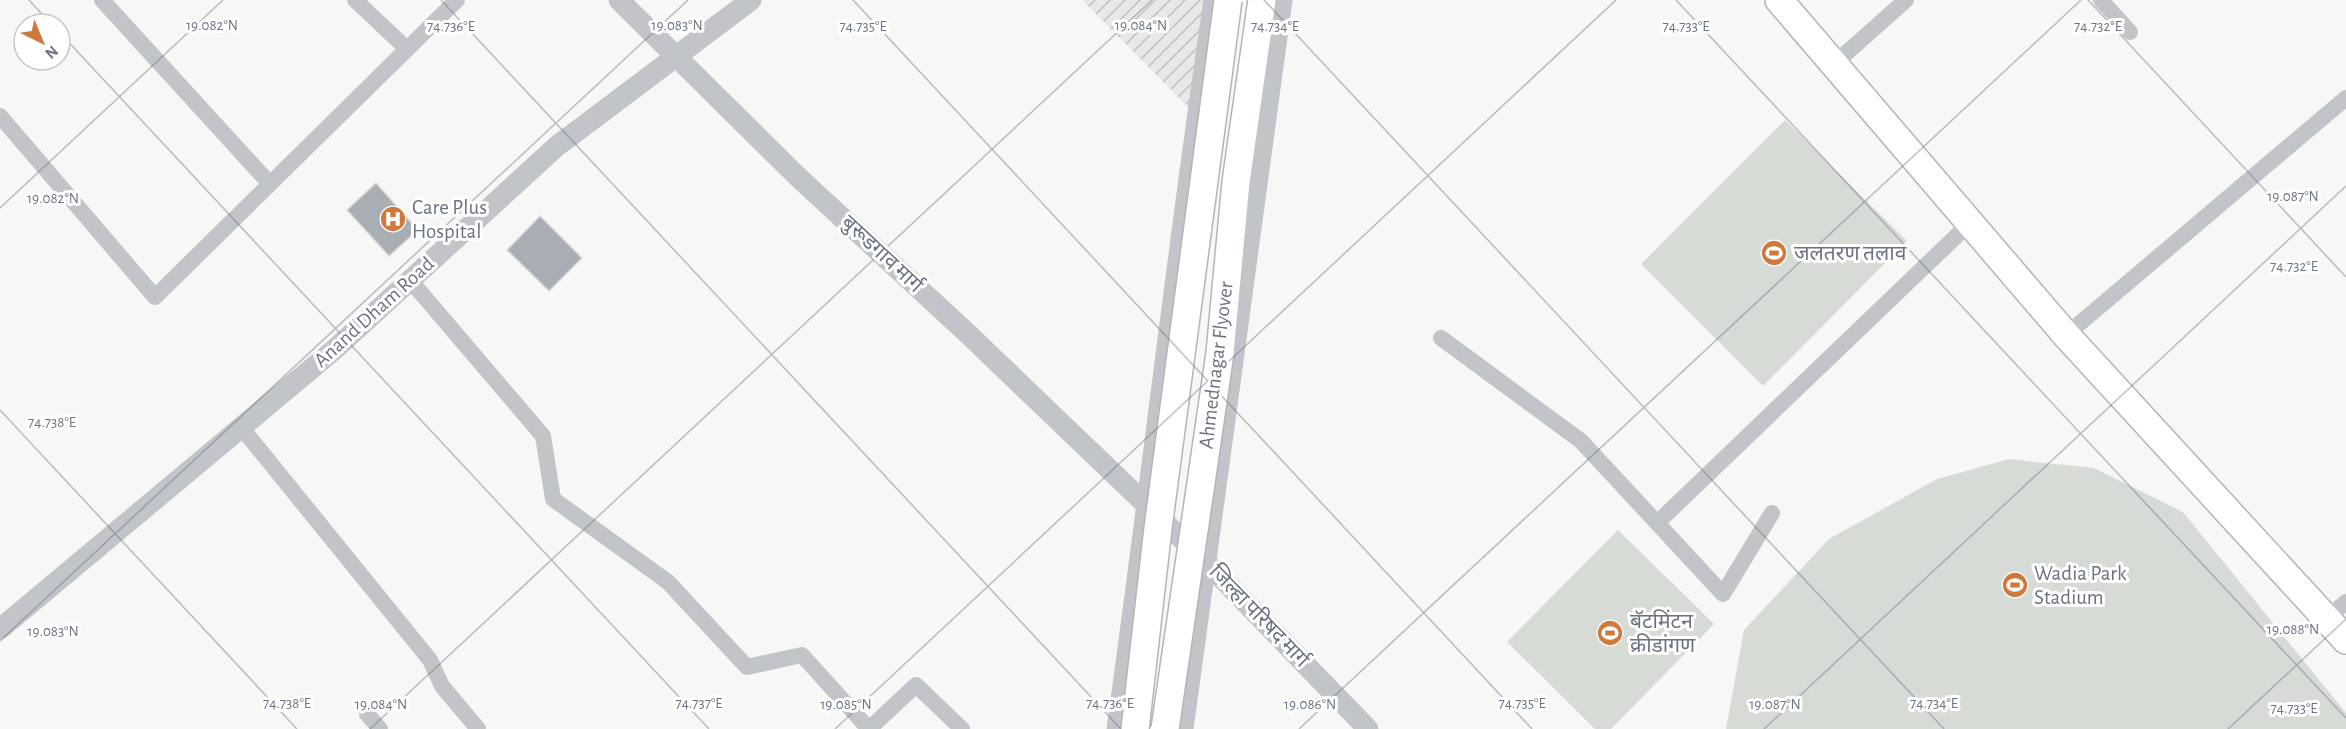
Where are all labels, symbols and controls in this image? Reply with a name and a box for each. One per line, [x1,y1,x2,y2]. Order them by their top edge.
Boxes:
north arrow [12,12,72,72]
text: 19.082°N [186,18,238,33]
text: 19.083°N [651,18,703,33]
text: 19.084°N [1115,18,1167,33]
text: 74.736°E [427,19,475,34]
text: 74.735°E [839,19,887,34]
text: 74.734°E [1251,19,1299,34]
text: 74.733°E [1662,19,1710,34]
text: 74.732°E [2074,19,2122,34]
text: N [42,43,61,62]
text: 19.087°N [2267,189,2319,204]
text: 19.082°N [27,191,79,206]
place label: Care Plus Hospital [412,197,487,242]
hospital icon: Care Plus Hospital [378,204,408,234]
street label: बुरूडगाव मार्ग [836,210,929,299]
sports icon: जलतरण तलाव [1759,238,1789,268]
place label: जलतरण तलाव [1794,243,1907,264]
street label: Anand Dham Road [310,253,438,371]
text: 74.732°E [2270,259,2318,274]
street label: Ahmednagar Flyover [1195,280,1237,450]
text: 74.738°E [28,415,76,430]
street label: जिल्हा परिषद मार्ग [1205,560,1315,672]
place label: Wadia Park Stadium [2034,563,2127,608]
sports icon: Wadia Park Stadium [2000,570,2030,600]
place label: बॅटमिंटन क्रीडांगण [1630,609,1696,656]
sports icon: बॅटमिंटन क्रीडांगण [1595,618,1625,648]
text: 19.088°N [2267,622,2319,637]
text: 19.083°N [27,624,79,639]
text: 74.738°E [263,696,311,711]
text: 74.737°E [675,696,723,711]
text: 74.736°E [1086,696,1134,711]
text: 74.735°E [1498,696,1546,711]
text: 74.734°E [1910,696,1958,711]
text: 19.084°N [355,697,407,712]
text: 19.085°N [820,697,872,712]
text: 19.086°N [1284,697,1336,712]
text: 19.087°N [1749,697,1801,712]
text: 74.733°E [2270,701,2318,716]

